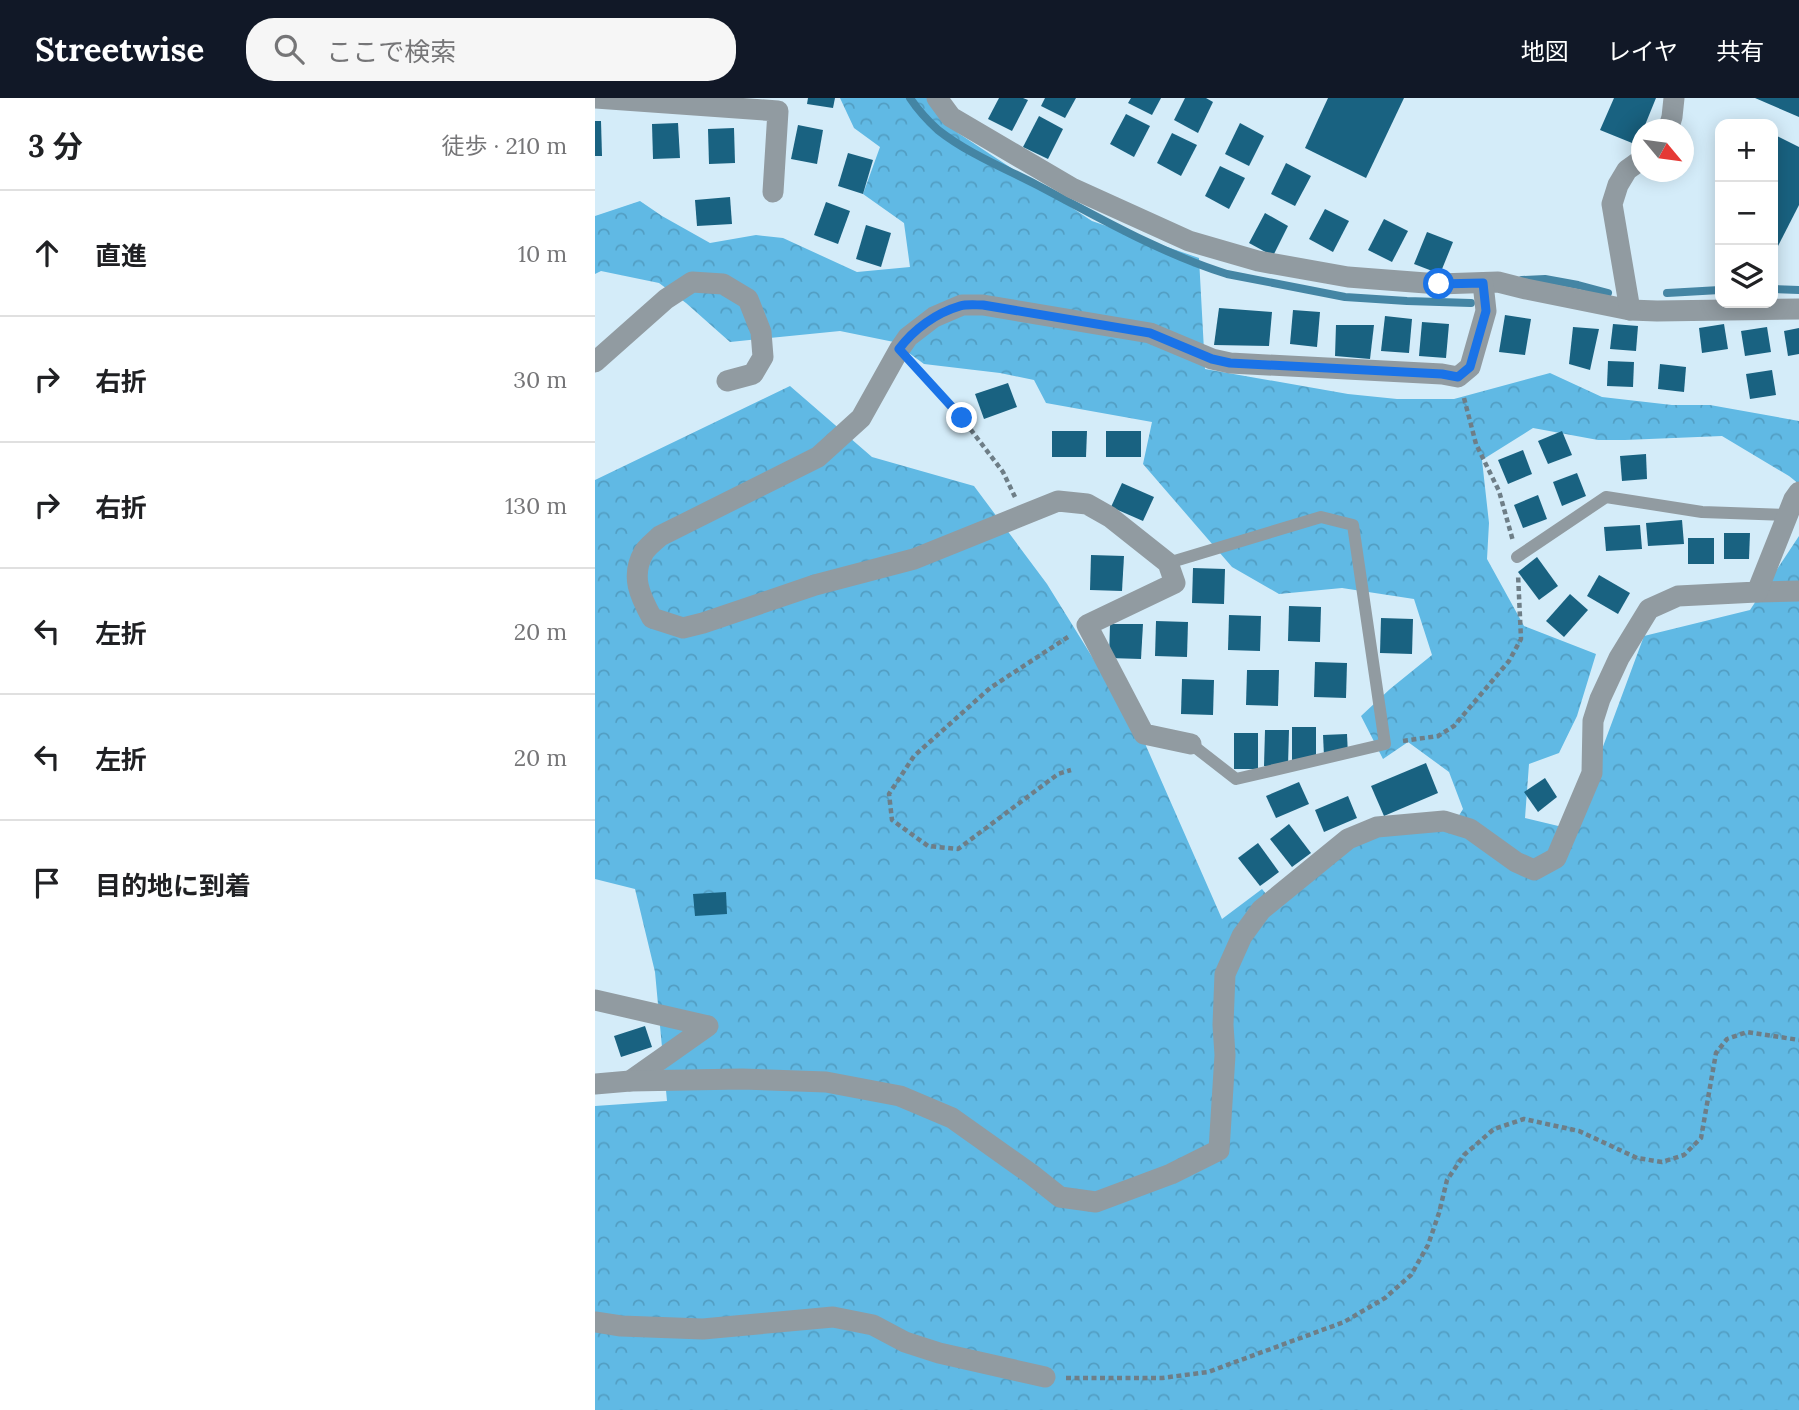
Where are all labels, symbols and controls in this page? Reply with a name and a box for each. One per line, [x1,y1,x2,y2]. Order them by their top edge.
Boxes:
search box [246,18,736,81]
text: Streetwise [35,28,204,70]
icon: search [270,30,308,68]
text: ここで検索 [326,35,456,68]
text: 地図 [1521,36,1569,67]
text: レイヤ [1607,36,1678,67]
text: 共有 [1716,36,1764,67]
north arrow [1631,119,1694,182]
map controls [1715,119,1778,308]
button: + [1715,119,1778,182]
text: 3 分 [28,127,83,165]
text: 徒歩 · 210 m [442,131,567,160]
button: − [1715,182,1778,245]
icon: ahead [28,234,66,272]
text: 直進 [95,239,147,272]
text: 10 m [518,239,567,268]
button: layers [1715,245,1778,308]
route start [1423,268,1454,299]
icon: right [28,360,66,398]
text: 右折 [95,365,147,398]
text: 30 m [513,365,567,394]
route end [946,402,977,433]
icon: right [28,486,66,524]
text: 右折 [95,491,147,524]
text: 130 m [505,491,567,520]
icon: left [28,612,66,650]
text: 左折 [95,617,147,650]
text: 20 m [514,617,567,646]
icon: left [28,738,66,776]
text: 左折 [95,743,147,776]
text: 20 m [514,743,567,772]
icon: arrive [28,864,66,902]
text: 目的地に到着 [95,869,251,902]

